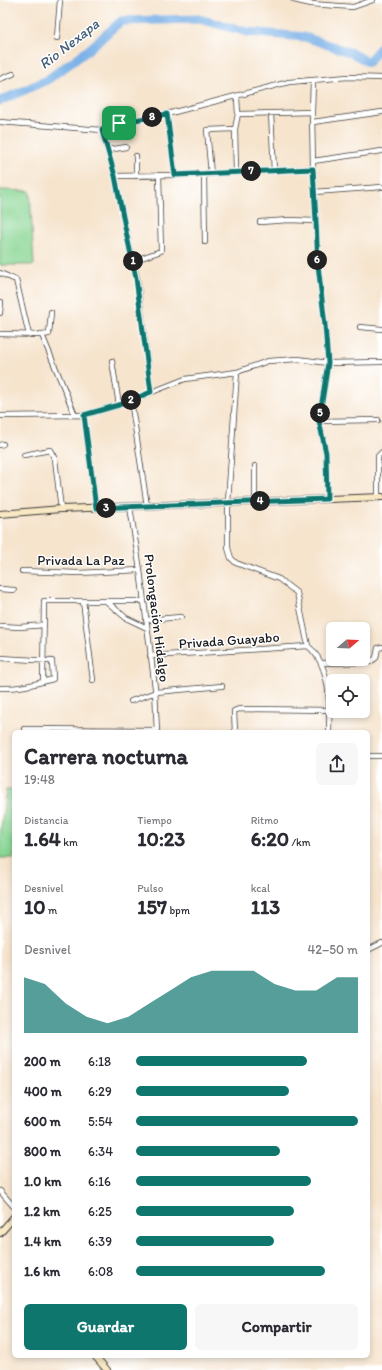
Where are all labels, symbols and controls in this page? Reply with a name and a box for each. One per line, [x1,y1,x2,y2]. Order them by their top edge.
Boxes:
water label: Rio Nexapa [35,15,103,73]
pin [102,106,136,140]
pin: 8 [142,107,162,127]
text: 8 [149,110,155,123]
icon: arrive [108,112,130,134]
pin: 7 [241,161,261,181]
text: 7 [248,164,254,177]
pin: 6 [307,250,327,270]
pin: 1 [123,251,143,271]
text: 6 [314,253,320,266]
text: 1 [130,254,136,267]
pin: 2 [121,390,141,410]
text: 2 [128,393,134,406]
pin: 5 [310,403,330,423]
text: 5 [317,406,323,419]
pin: 4 [250,491,270,511]
text: 4 [257,494,263,507]
pin: 3 [96,498,116,518]
text: 3 [103,501,109,514]
street label: Privada La Paz [37,552,125,569]
street label: Prolongación Hidalgo [140,553,173,683]
north arrow [326,622,370,666]
map controls [326,622,370,718]
street label: Privada Guayabo [178,628,280,653]
button: locate [326,674,370,718]
text: Carrera nocturna [24,743,188,770]
button: share [316,743,358,785]
text: 19:48 [24,772,55,787]
text: Distancia [24,814,68,827]
text: Tiempo [137,814,172,827]
text: Ritmo [251,814,279,827]
text: 1.64 [24,827,61,851]
text: 10:23 [137,827,185,851]
text: 6:20 [251,827,289,851]
text: km [61,836,78,849]
text: /km [289,836,311,849]
text: Desnivel [24,882,64,895]
text: Pulso [137,882,163,895]
text: kcal [251,882,270,895]
text: 10 [24,895,46,919]
text: 157 [137,895,167,919]
text: 113 [251,895,280,919]
text: m [46,904,57,917]
text: bpm [167,904,190,917]
text: Desnivel [24,942,71,957]
text: 42–50 m [307,942,358,957]
text: 200 m [24,1054,61,1069]
text: 6:18 [88,1054,111,1069]
text: 400 m [24,1084,62,1099]
text: 6:29 [88,1084,112,1099]
text: 600 m [24,1114,61,1129]
text: 5:54 [88,1114,113,1129]
text: 800 m [24,1144,61,1159]
text: 6:34 [88,1144,113,1159]
text: 1.0 km [24,1174,61,1189]
text: 6:16 [88,1174,111,1189]
text: 1.2 km [24,1204,60,1219]
text: 6:25 [88,1204,112,1219]
text: 1.4 km [24,1234,61,1249]
text: 6:39 [88,1234,112,1249]
text: 1.6 km [24,1264,60,1279]
text: 6:08 [88,1264,113,1279]
button: Guardar [24,1304,187,1350]
button: Compartir [195,1304,358,1350]

